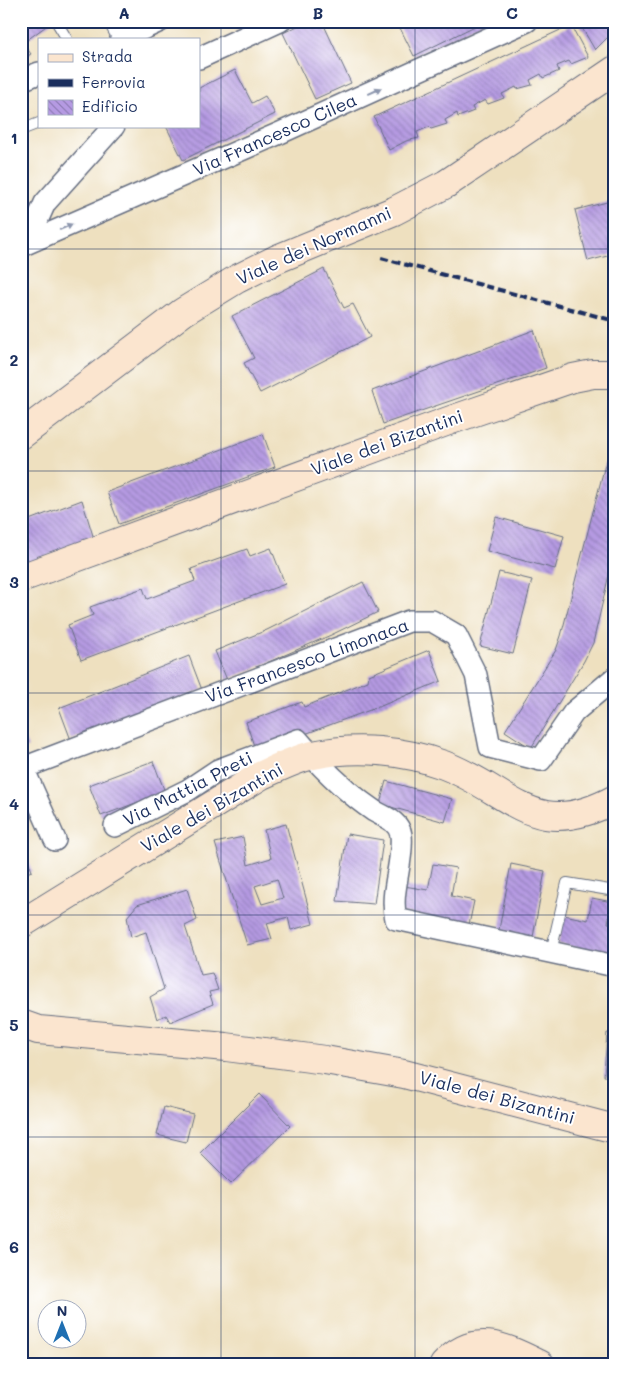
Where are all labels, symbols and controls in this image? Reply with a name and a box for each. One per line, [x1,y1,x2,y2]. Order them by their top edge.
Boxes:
text: A [118,2,130,23]
text: B [313,2,323,23]
text: C [506,2,518,23]
legend [38,38,200,128]
text: Strada [82,46,133,66]
text: Ferrovia [82,72,146,92]
one-way arrow [368,86,382,94]
street label: Via Francesco Cilea [189,87,360,181]
text: Edificio [82,96,138,116]
text: 1 [10,127,18,148]
street label: Viale dei Normanni [232,200,395,290]
one-way arrow [59,222,73,230]
text: 2 [10,349,19,370]
street label: Viale dei Bizantini [307,403,466,481]
text: 3 [9,571,19,592]
street label: Via Francesco Limonaca [202,612,412,708]
street label: Via Mattia Preti [119,745,256,831]
street label: Viale dei Bizantini [136,757,287,858]
text: 4 [9,793,19,814]
text: 5 [9,1014,19,1035]
street label: Viale dei Bizantini [417,1065,578,1129]
text: 6 [9,1236,19,1257]
north arrow [38,1298,88,1348]
text: N [57,1301,67,1320]

